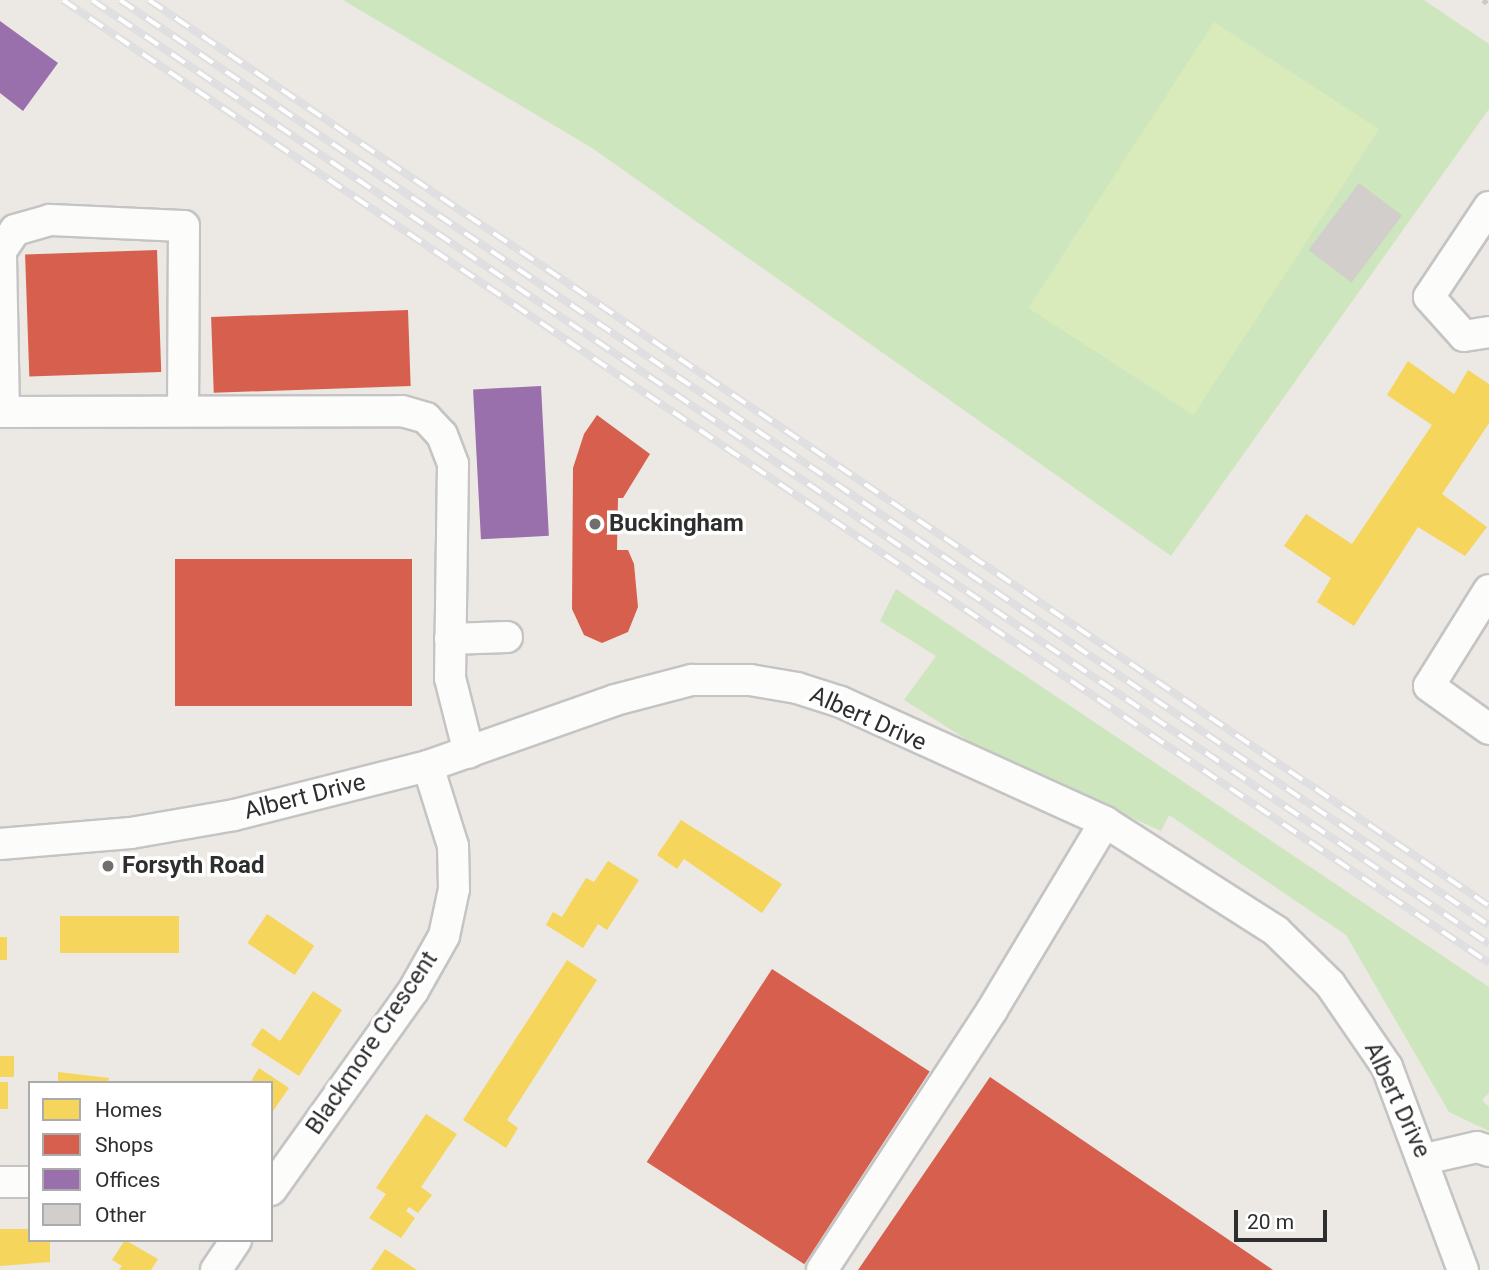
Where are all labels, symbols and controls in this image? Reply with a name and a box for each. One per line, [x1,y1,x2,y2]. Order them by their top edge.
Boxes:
place label: Buckingham [609,510,744,538]
marker: Buckingham [587,516,603,532]
street label: Albert Drive [805,681,931,757]
street label: Albert Drive [241,768,369,826]
place label: Forsyth Road [122,852,264,880]
marker: Forsyth Road [100,858,116,874]
street label: Blackmore Crescent [300,946,444,1140]
street label: Albert Drive [1358,1038,1436,1162]
legend [28,1081,273,1242]
text: Homes [95,1098,162,1122]
text: Shops [95,1133,154,1157]
text: Offices [95,1168,160,1192]
scale bar [1237,1196,1330,1240]
text: Other [95,1203,146,1227]
text: 20 m [1247,1210,1294,1234]

